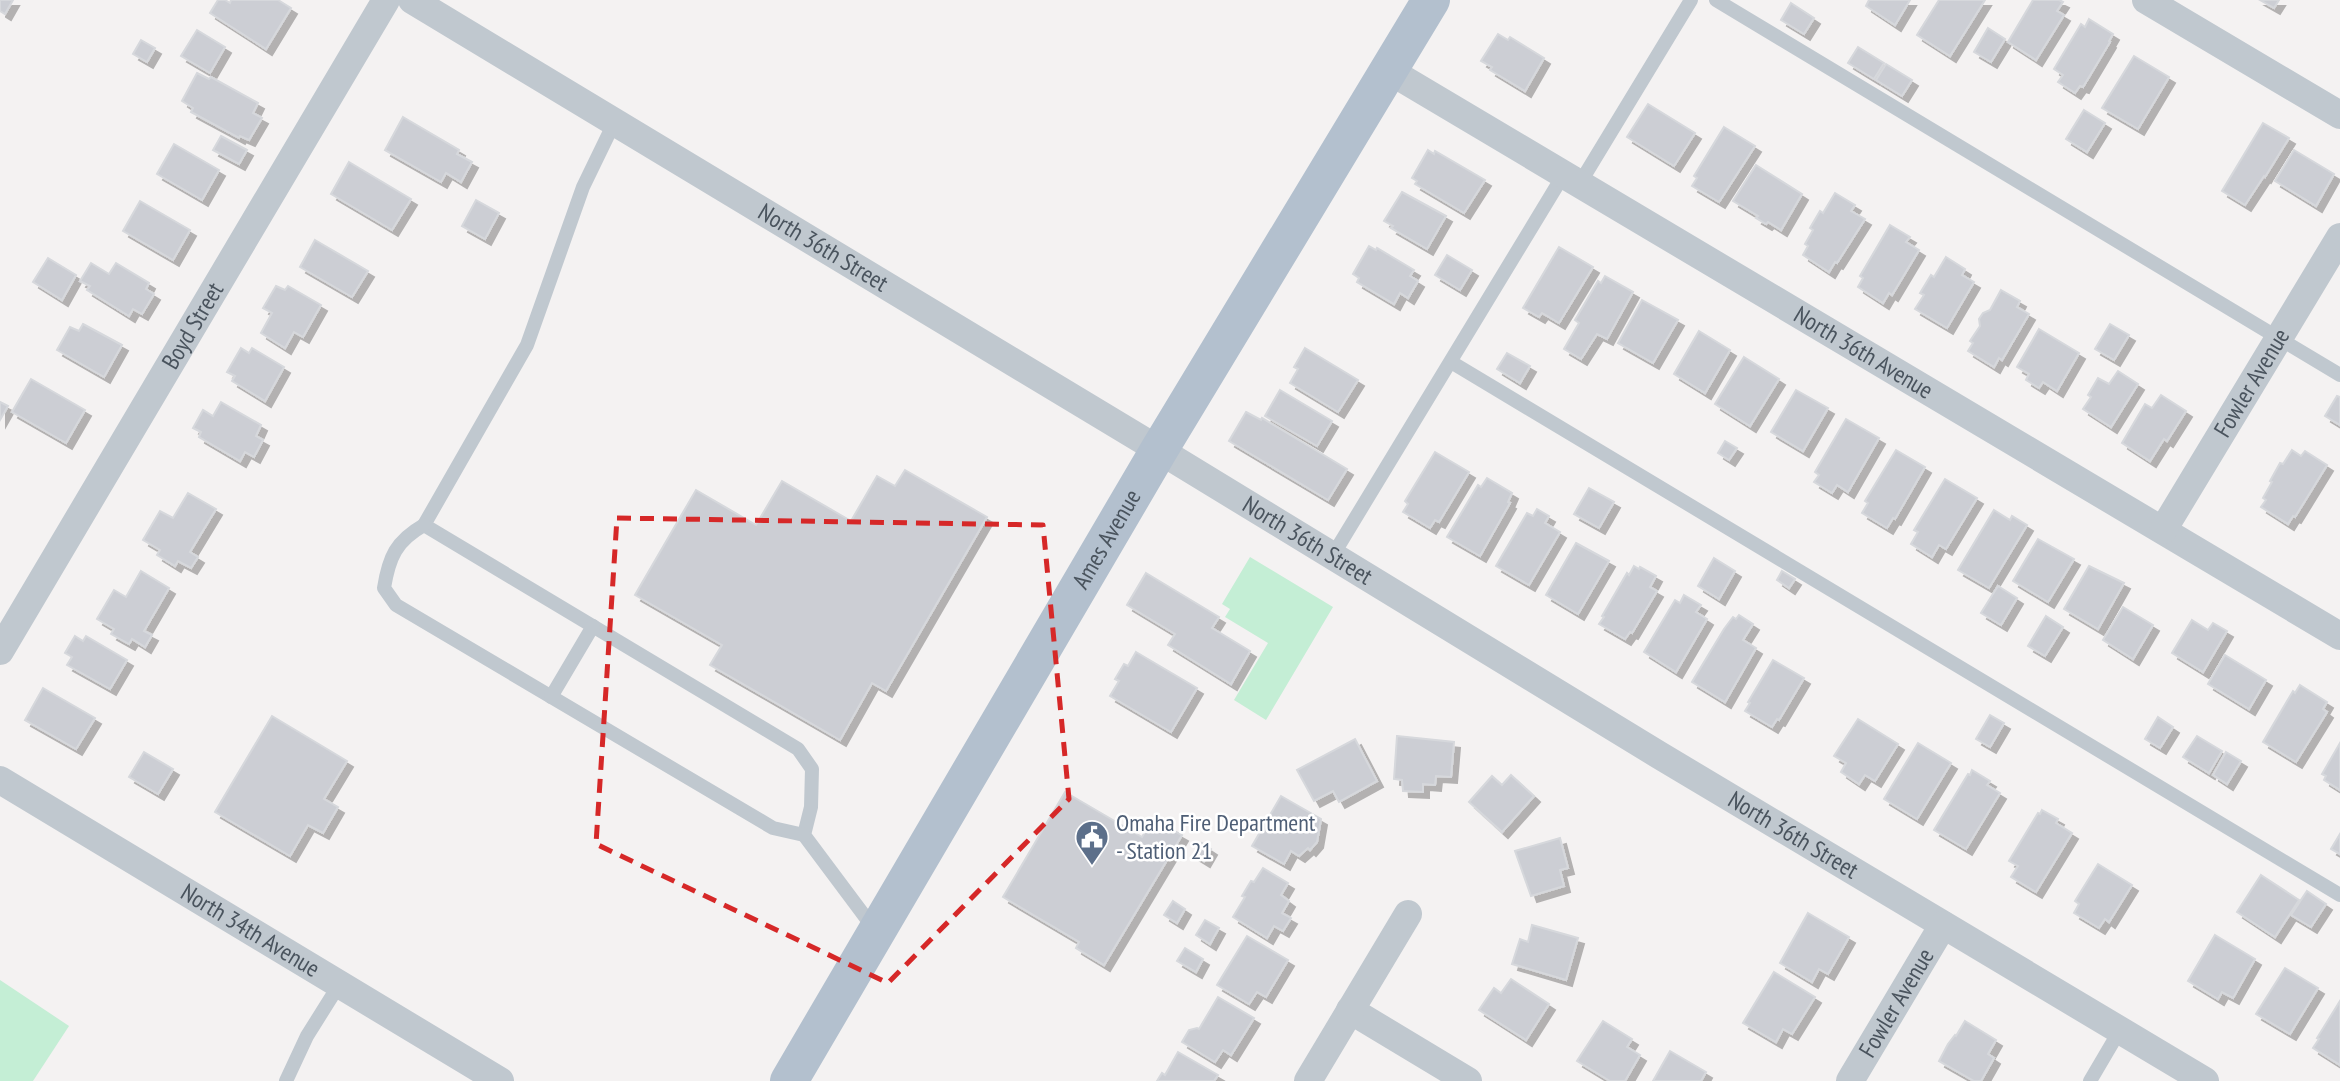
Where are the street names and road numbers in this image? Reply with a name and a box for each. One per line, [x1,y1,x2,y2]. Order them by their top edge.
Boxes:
street label: North 36th Street [753,196,894,298]
street label: Boyd Street [155,276,230,375]
street label: North 36th Avenue [1788,299,1939,406]
street label: Fowler Avenue [2207,322,2296,443]
street label: Ames Avenue [1065,484,1147,594]
street label: North 36th Street [1237,489,1379,592]
street label: North 36th Street [1723,784,1865,886]
street label: North 34th Avenue [175,876,326,984]
street label: Fowler Avenue [1852,942,1941,1063]

